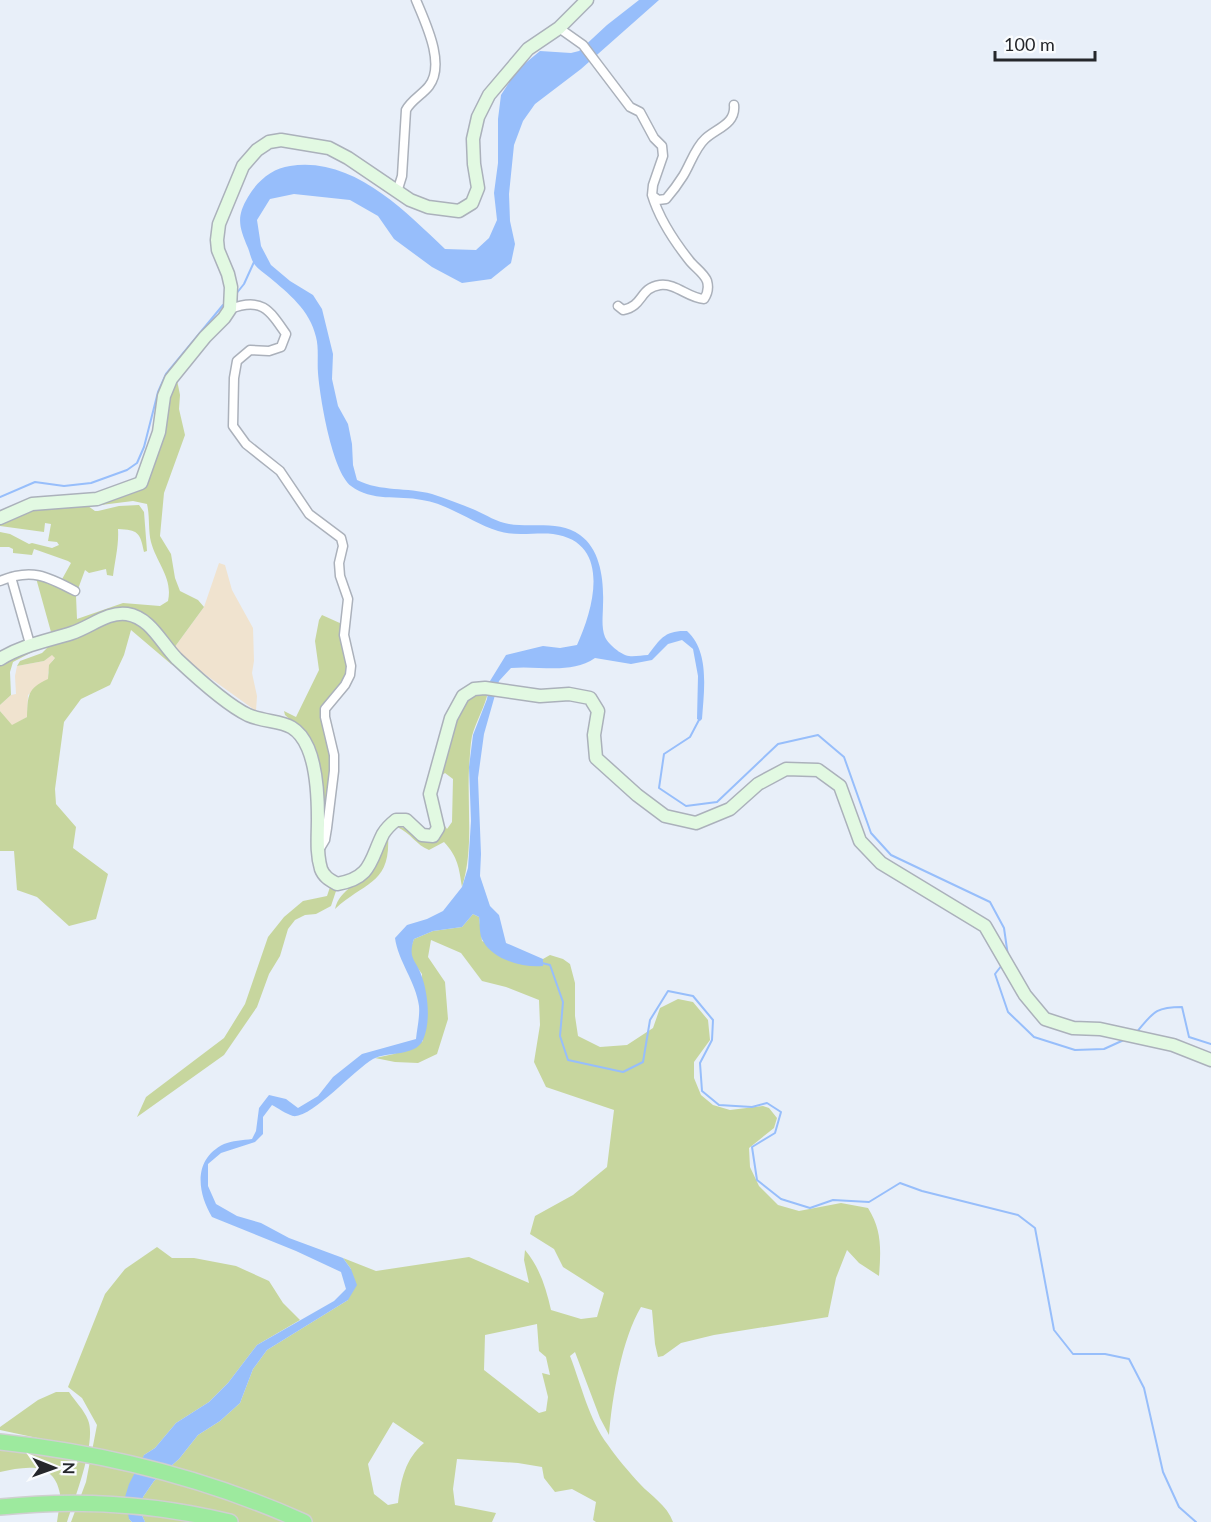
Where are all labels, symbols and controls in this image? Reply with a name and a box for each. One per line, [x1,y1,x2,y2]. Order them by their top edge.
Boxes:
scale bar [995,24,1096,62]
text: 100 m [1004,33,1055,55]
north arrow [24,1438,84,1498]
text: N [60,1462,79,1475]

